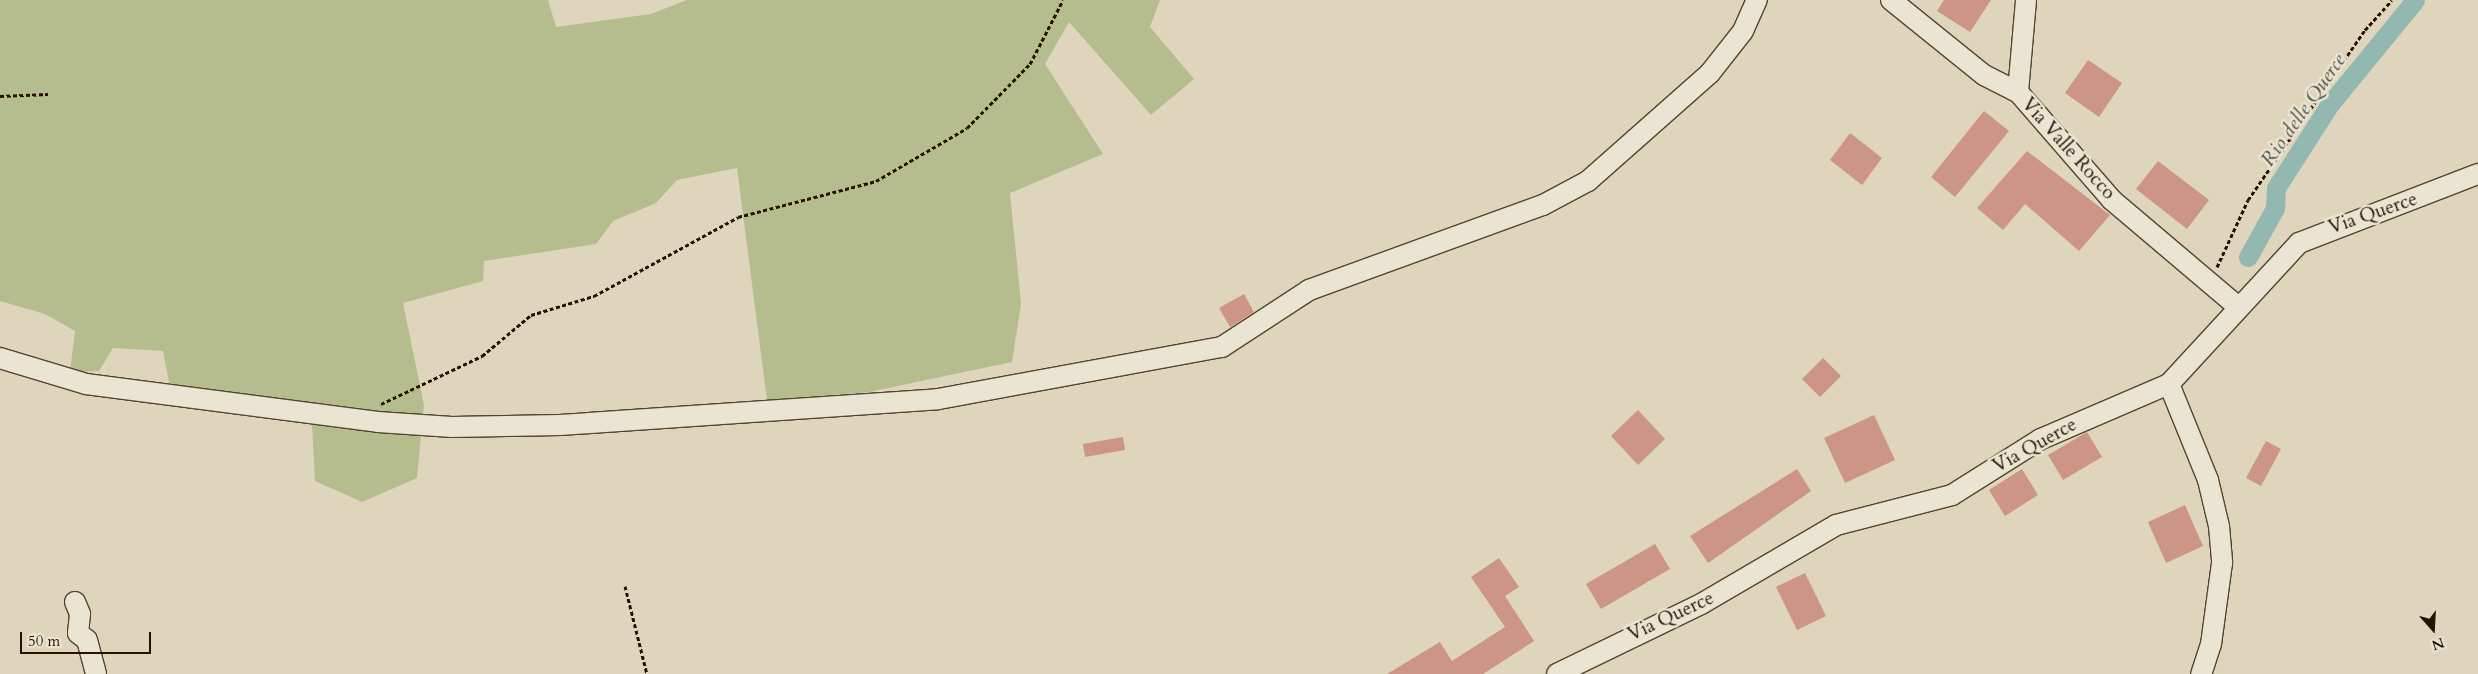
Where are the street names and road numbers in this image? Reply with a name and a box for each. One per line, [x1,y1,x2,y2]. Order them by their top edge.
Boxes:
street label: Via Valle Rocco [2016,93,2120,205]
street label: Via Querce [2326,188,2420,240]
street label: Via Querce [1989,414,2081,478]
street label: Via Querce [1624,587,1718,647]

